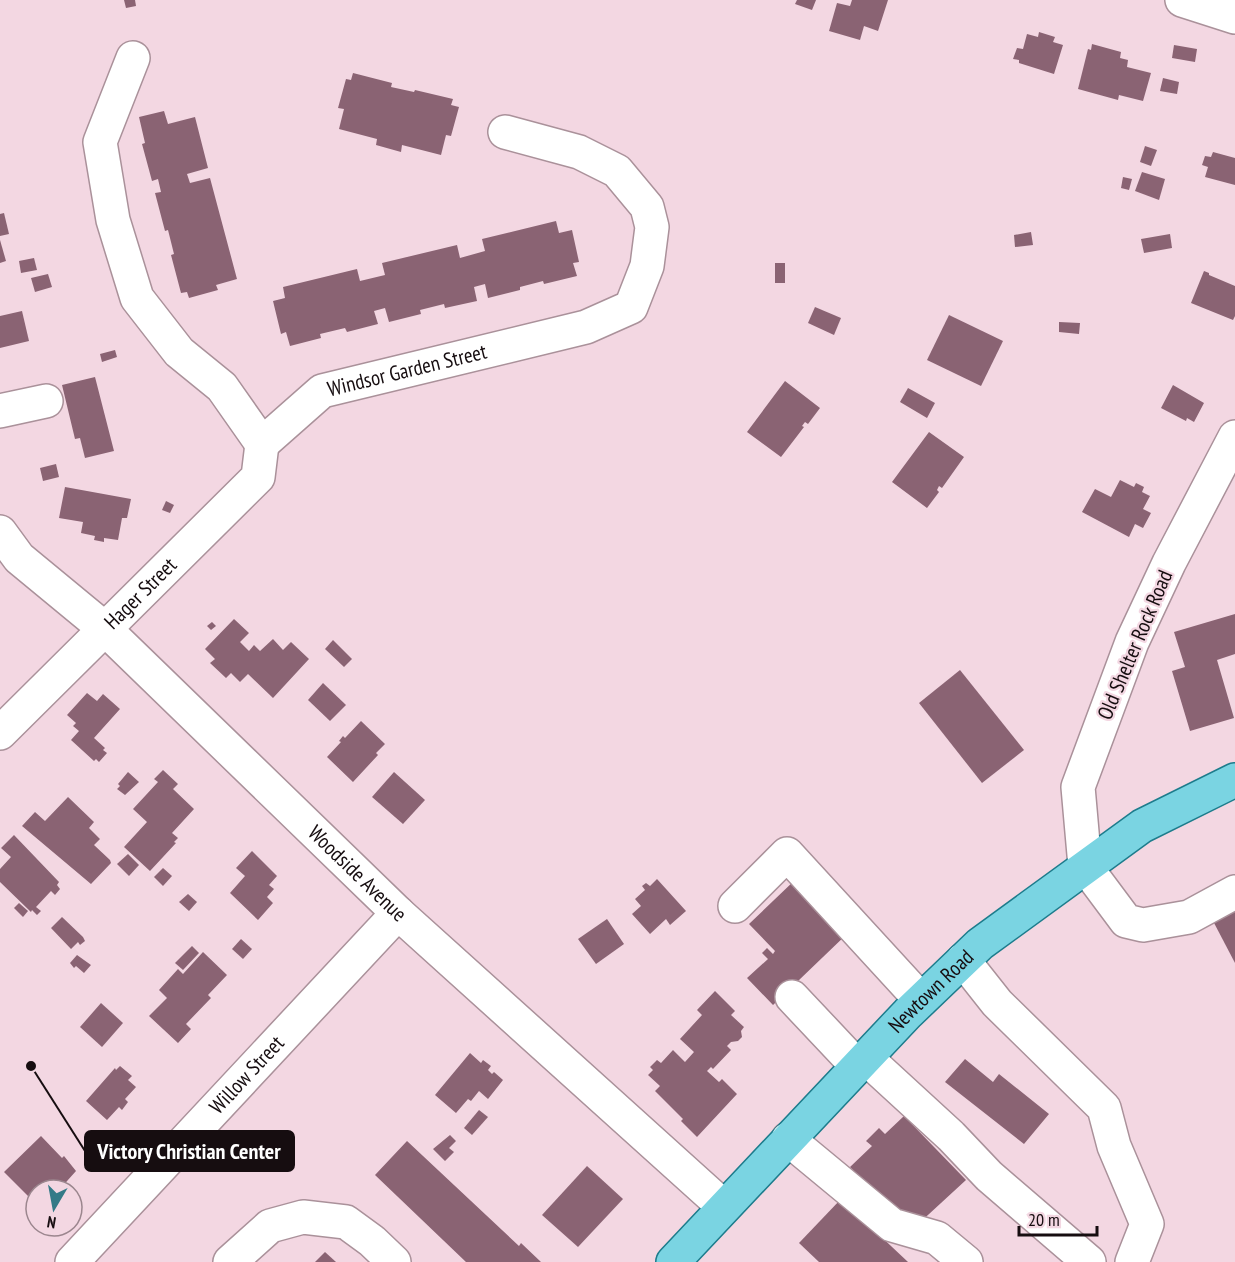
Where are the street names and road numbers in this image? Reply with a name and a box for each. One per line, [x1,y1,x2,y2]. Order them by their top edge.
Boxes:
street label: Windsor Garden Street [325,338,490,402]
street label: Hager Street [98,551,182,635]
street label: Old Shelter Rock Road [1091,566,1178,724]
street label: Woodside Avenue [303,819,412,927]
street label: Newtown Road [882,943,979,1038]
street label: Willow Street [203,1030,290,1119]

